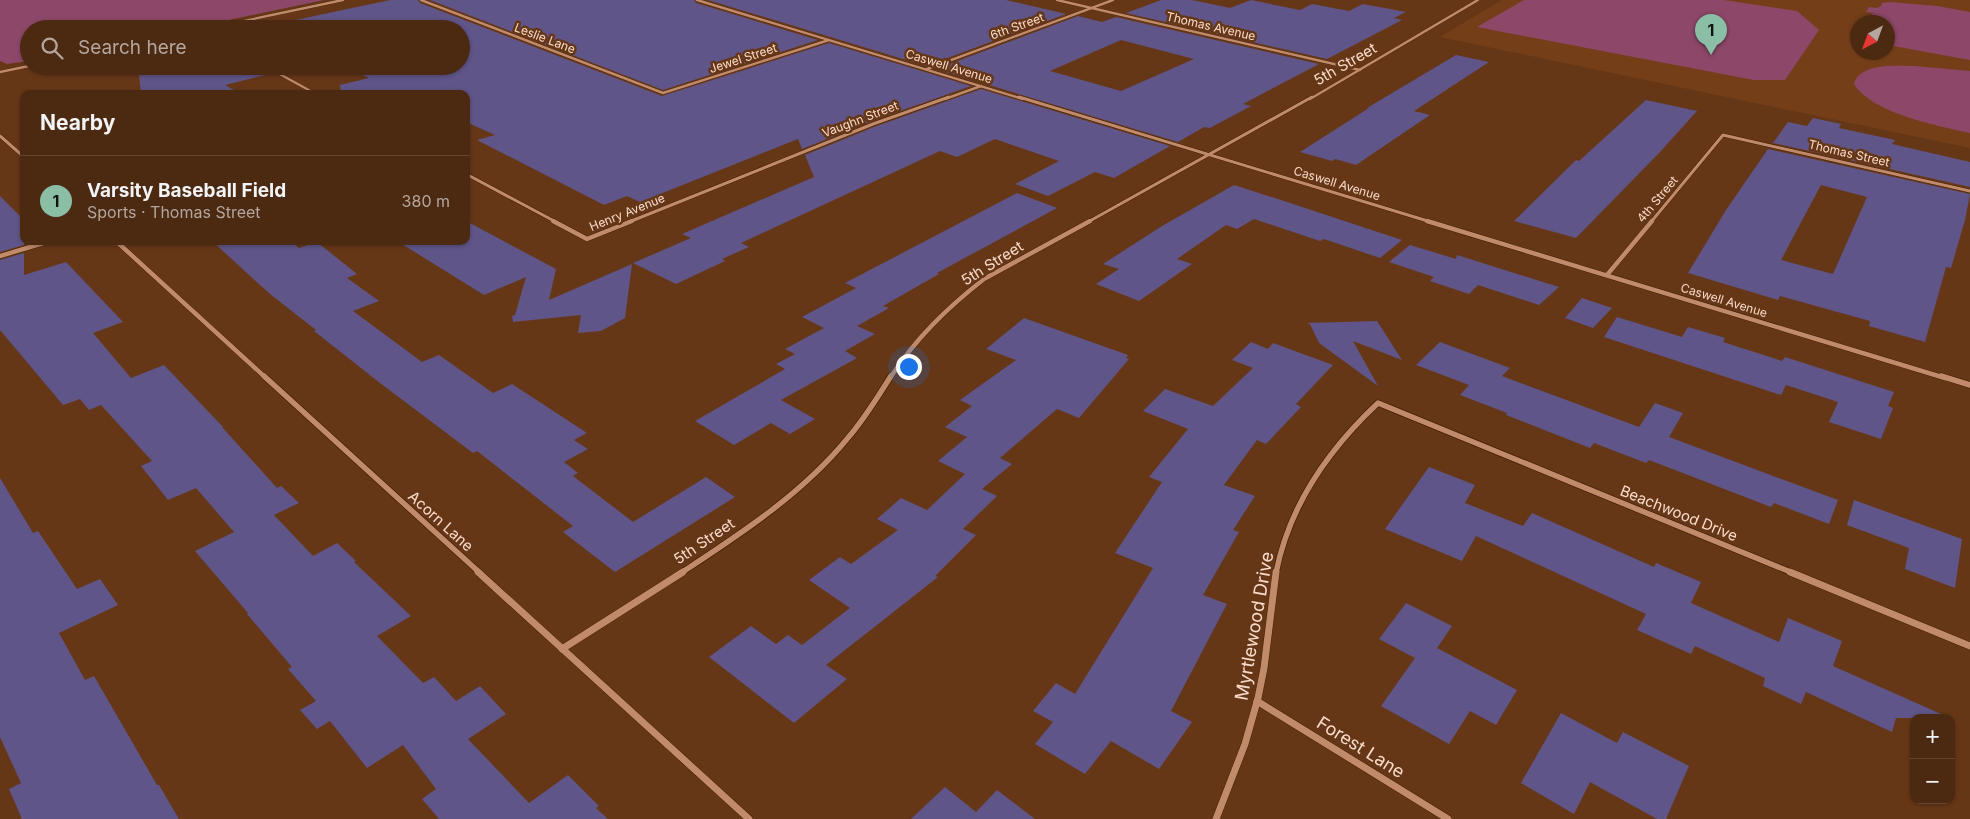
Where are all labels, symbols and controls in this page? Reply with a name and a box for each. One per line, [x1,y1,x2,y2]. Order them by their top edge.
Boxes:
street label: Thomas Avenue [1165,8,1257,44]
street label: 6th Street [988,9,1046,43]
pin: 1 [1695,14,1727,55]
north arrow [1850,15,1895,60]
search box [20,20,470,75]
street label: Leslie Lane [512,20,578,56]
icon: search [38,34,66,62]
text: Search here [78,36,187,59]
street label: 5th Street [1310,38,1380,90]
street label: Jewel Street [707,40,779,76]
street label: Caswell Avenue [904,46,994,86]
street label: Vaughn Street [820,98,900,140]
text: Nearby [40,110,115,135]
street label: Thomas Street [1807,136,1891,170]
street label: Caswell Avenue [1292,163,1382,203]
street label: 4th Street [1633,173,1681,225]
text: Varsity Baseball Field [87,179,286,202]
street label: Henry Avenue [587,190,667,234]
text: 1 [53,191,59,211]
text: 380 m [402,191,450,211]
text: Sports · Thomas Street [87,202,261,222]
street label: 5th Street [958,236,1027,289]
street label: Caswell Avenue [1679,280,1769,320]
your location [896,354,922,380]
street label: Beachwood Drive [1617,481,1741,545]
street label: Acorn Lane [404,487,478,555]
street label: 5th Street [670,514,738,568]
street label: Myrtlewood Drive [1231,550,1277,702]
street label: Forest Lane [1313,712,1409,782]
map controls [1910,714,1955,804]
button: + [1910,714,1955,759]
button: − [1910,759,1955,804]

